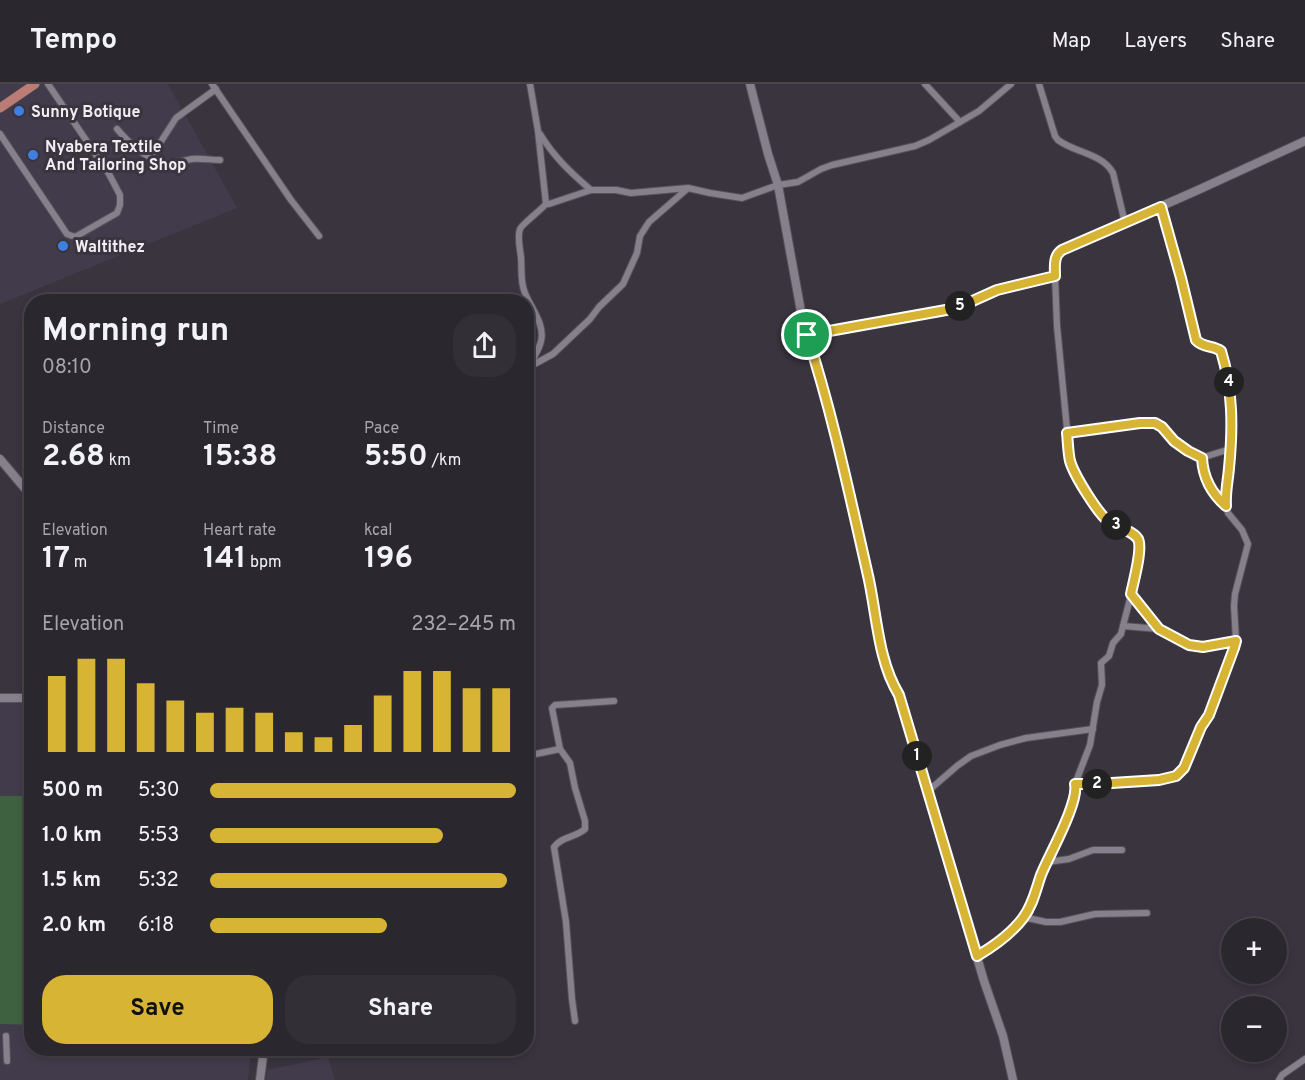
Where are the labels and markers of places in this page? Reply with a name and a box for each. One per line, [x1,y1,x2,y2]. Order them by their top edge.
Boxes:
place label: Sunny Botique [31,103,140,123]
marker: Sunny Botique [12,104,26,118]
place label: Nyabera Textile And Tailoring Shop [45,138,186,176]
marker: Nyabera Textile And Tailoring Shop [26,148,40,162]
place label: Waltithez [75,238,145,258]
marker: Waltithez [56,239,70,253]
pin: 5 [945,291,975,321]
pin [781,309,832,360]
pin: 4 [1214,367,1244,397]
pin: 3 [1101,510,1131,540]
pin: 1 [902,741,932,771]
pin: 2 [1082,769,1112,799]

